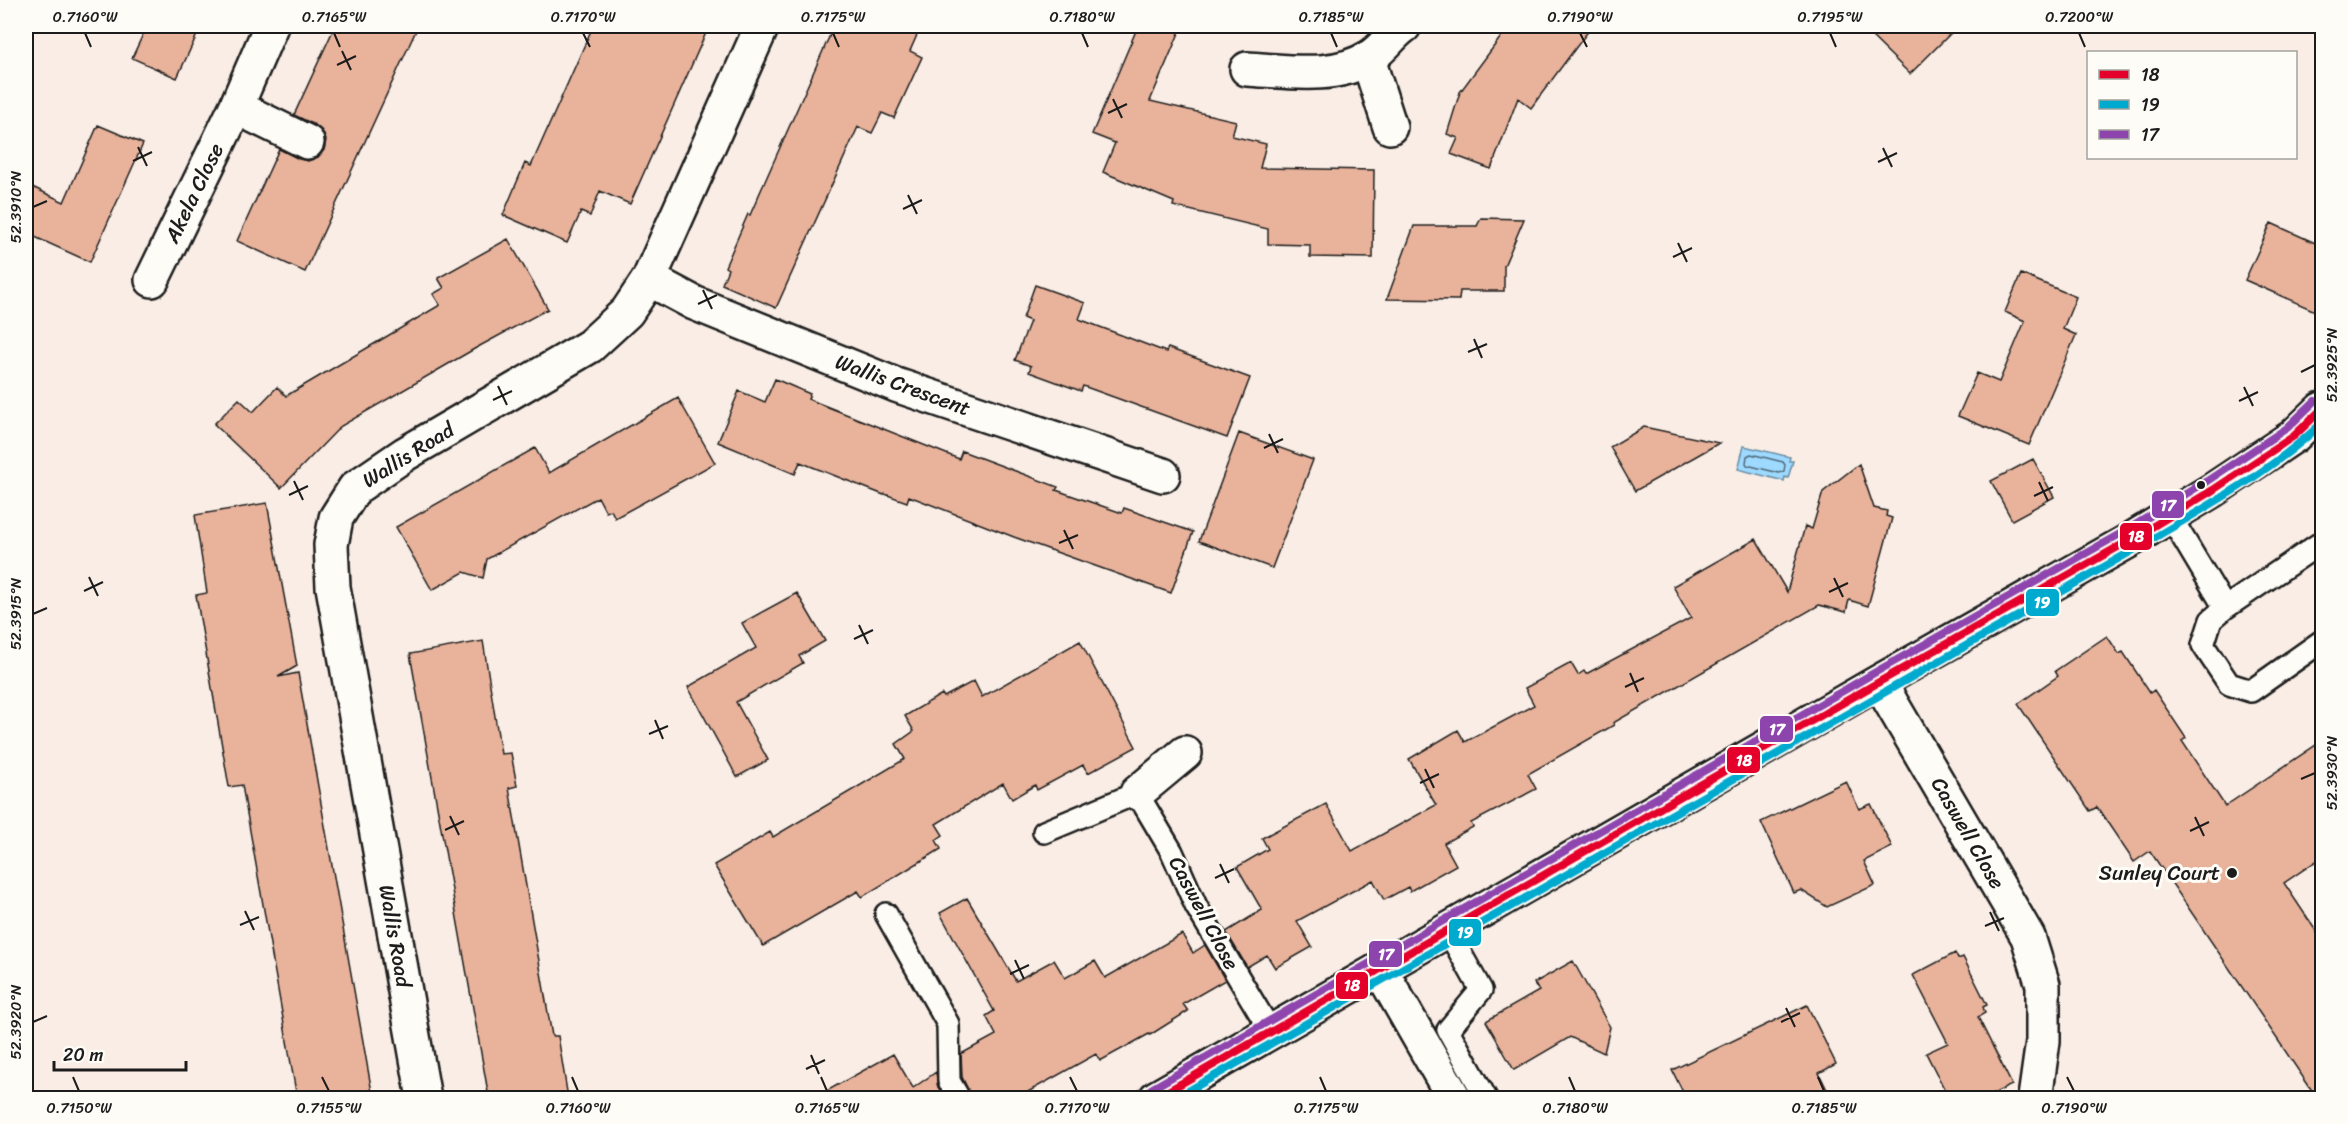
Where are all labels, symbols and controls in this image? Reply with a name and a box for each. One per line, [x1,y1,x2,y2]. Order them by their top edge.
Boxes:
text: 0.7160°W [53,4,118,30]
text: 0.7165°W [302,4,367,30]
text: 0.7170°W [550,4,616,30]
text: 0.7175°W [801,4,866,30]
text: 0.7180°W [1049,4,1115,30]
text: 0.7185°W [1298,4,1364,30]
text: 0.7190°W [1547,4,1613,30]
text: 0.7195°W [1797,4,1863,30]
text: 0.7200°W [2045,4,2114,30]
legend [2087,51,2297,159]
text: 18 [2141,59,2160,91]
text: 19 [2141,89,2160,121]
text: 17 [2141,119,2161,151]
street label: Akela Close [153,136,235,251]
text: 52.3910°N [3,170,29,243]
text: 52.3925°N [2319,327,2345,402]
street label: Wallis Crescent [830,343,976,427]
street label: Wallis Road [354,410,464,498]
unlabelled marker [2195,479,2207,491]
line badge: 17 [2151,490,2185,519]
text: 17 [2160,491,2178,520]
line badge: 18 [2119,522,2153,551]
text: 18 [2128,522,2145,551]
text: 52.3915°N [3,577,29,650]
line badge: 19 [2025,588,2060,617]
text: 19 [2034,588,2051,617]
line badge: 17 [1759,715,1794,743]
text: 17 [1769,715,1787,744]
text: 52.3930°N [2319,735,2345,810]
line badge: 18 [1726,746,1761,774]
text: 18 [1736,746,1753,775]
street label: Caswell Close [1920,769,2016,897]
street label: Caswell Close [1158,849,1250,977]
place label: Sunley Court [2099,854,2220,892]
marker: Sunley Court [2225,866,2239,880]
street label: Wallis Road [367,882,423,992]
line badge: 19 [1448,918,1482,947]
text: 19 [1457,918,1474,947]
line badge: 17 [1368,940,1403,968]
text: 17 [1378,940,1396,969]
line badge: 18 [1335,971,1369,1000]
text: 18 [1344,971,1361,1000]
text: 52.3920°N [3,984,29,1059]
scale bar [54,1034,186,1072]
text: 20 m [63,1039,103,1071]
text: 0.7150°W [46,1095,112,1121]
text: 0.7155°W [296,1095,362,1121]
text: 0.7160°W [546,1095,611,1121]
text: 0.7165°W [795,1095,860,1121]
text: 0.7170°W [1044,1095,1110,1121]
text: 0.7175°W [1294,1095,1359,1121]
text: 0.7180°W [1542,1095,1608,1121]
text: 0.7185°W [1791,1095,1857,1121]
text: 0.7190°W [2041,1095,2107,1121]

